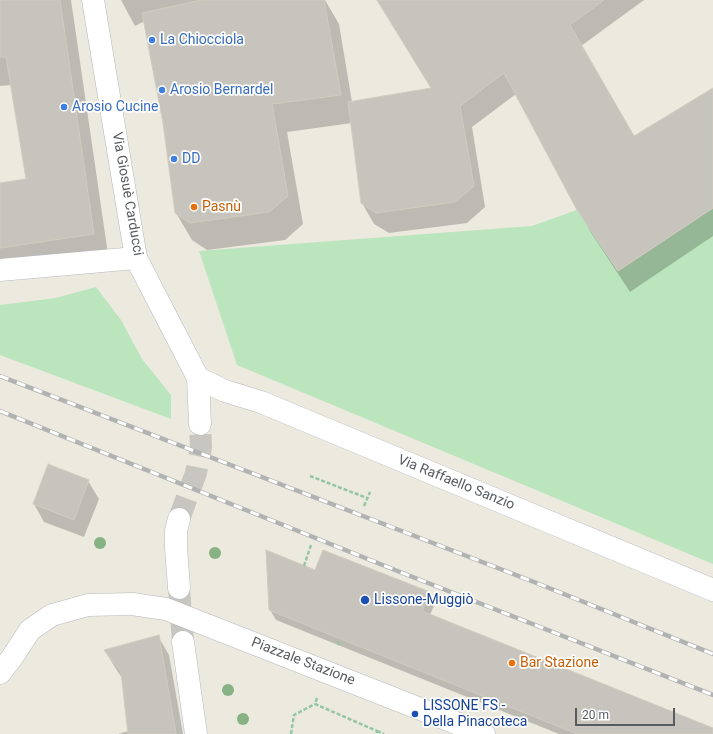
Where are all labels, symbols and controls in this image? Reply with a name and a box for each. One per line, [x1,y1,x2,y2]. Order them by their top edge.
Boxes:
place label: La Chiocciola [160,32,244,48]
marker: La Chiocciola [147,35,157,45]
place label: Arosio Bernardel [170,82,273,98]
marker: Arosio Bernardel [157,85,167,95]
place label: Arosio Cucine [72,99,159,115]
marker: Arosio Cucine [59,102,69,112]
street label: Via Giosuè Carducci [108,131,146,257]
place label: DD [182,151,200,167]
marker: DD [169,154,179,164]
place label: Pasnù [202,199,241,215]
marker: Pasnù [189,202,199,212]
street label: Via Raffaello Sanzio [395,452,517,514]
place label: Lissone-Muggiò [374,592,473,608]
marker: Lissone-Muggiò [359,594,371,606]
street label: Piazzale Stazione [249,635,357,689]
place label: Bar Stazione [520,655,599,671]
marker: Bar Stazione [507,658,517,668]
place label: LISSONE FS - Della Pinacoteca [423,698,527,730]
scale bar [577,700,677,726]
text: 20 m [582,708,609,722]
marker: LISSONE FS - Della Pinacoteca [410,709,420,719]

